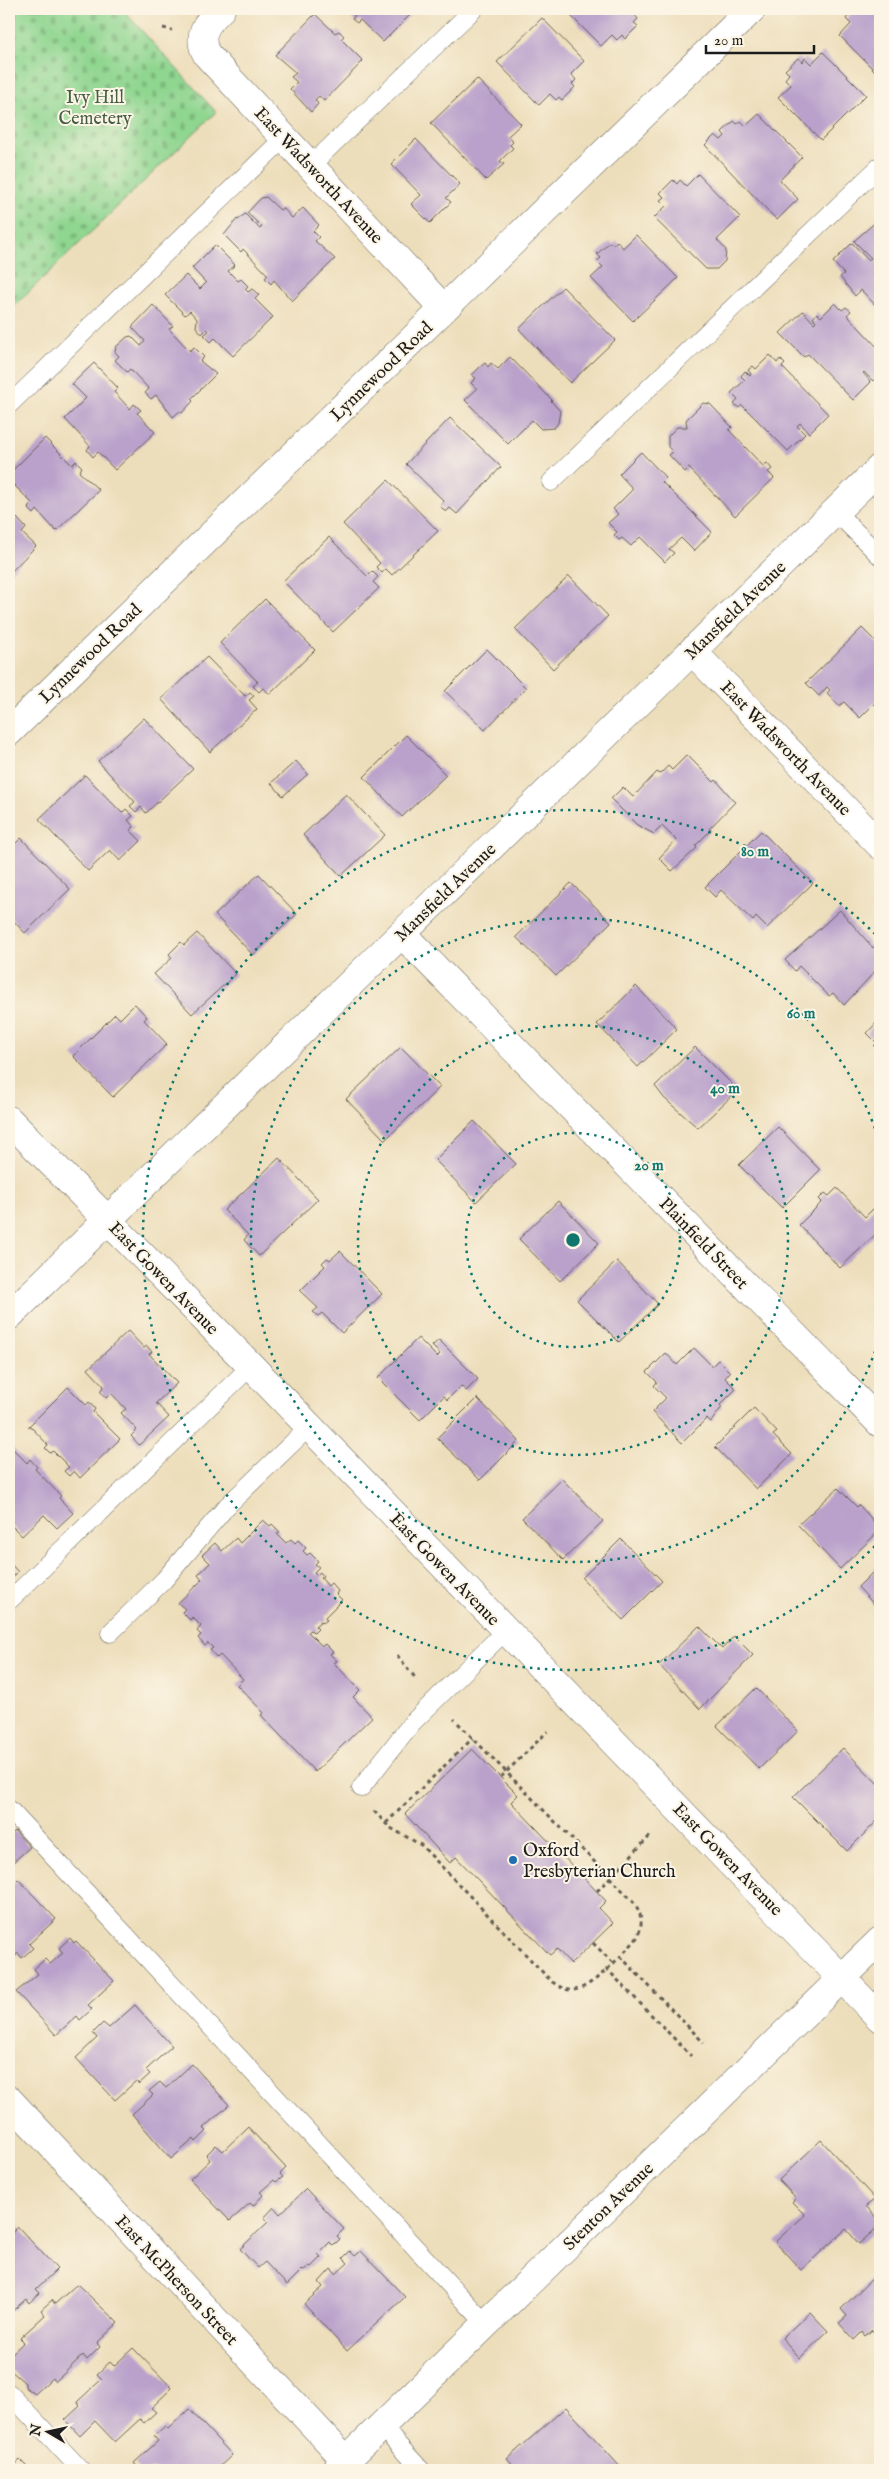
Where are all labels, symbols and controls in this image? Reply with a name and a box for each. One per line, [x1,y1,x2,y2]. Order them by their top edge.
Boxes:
scale bar [706,22,814,54]
text: 20 m [714,31,744,50]
park label: Ivy Hill Cemetery [58,87,132,131]
street label: East Wadsworth Avenue [248,103,387,249]
street label: Lynnewood Road [326,317,439,427]
street label: Mansfield Avenue [680,557,792,665]
street label: Lynnewood Road [35,599,148,709]
street label: East Wadsworth Avenue [714,677,855,821]
street label: Mansfield Avenue [390,839,502,947]
text: 80 m [741,842,769,861]
text: 60 m [787,1004,816,1023]
text: 40 m [710,1079,740,1098]
text: 20 m [634,1156,664,1175]
street label: Plainfield Street [653,1193,753,1295]
street label: East Gowen Avenue [103,1217,223,1341]
centre of rings [564,1231,582,1249]
street label: East Gowen Avenue [384,1508,504,1632]
street label: East Gowen Avenue [667,1798,787,1922]
place label: Oxford Presbyterian Church [523,1840,676,1884]
marker: Oxford Presbyterian Church [507,1854,519,1866]
street label: Stenton Avenue [559,2158,659,2256]
street label: East McPherson Street [109,2211,242,2351]
north arrow [22,2406,72,2456]
text: N [26,2423,46,2439]

